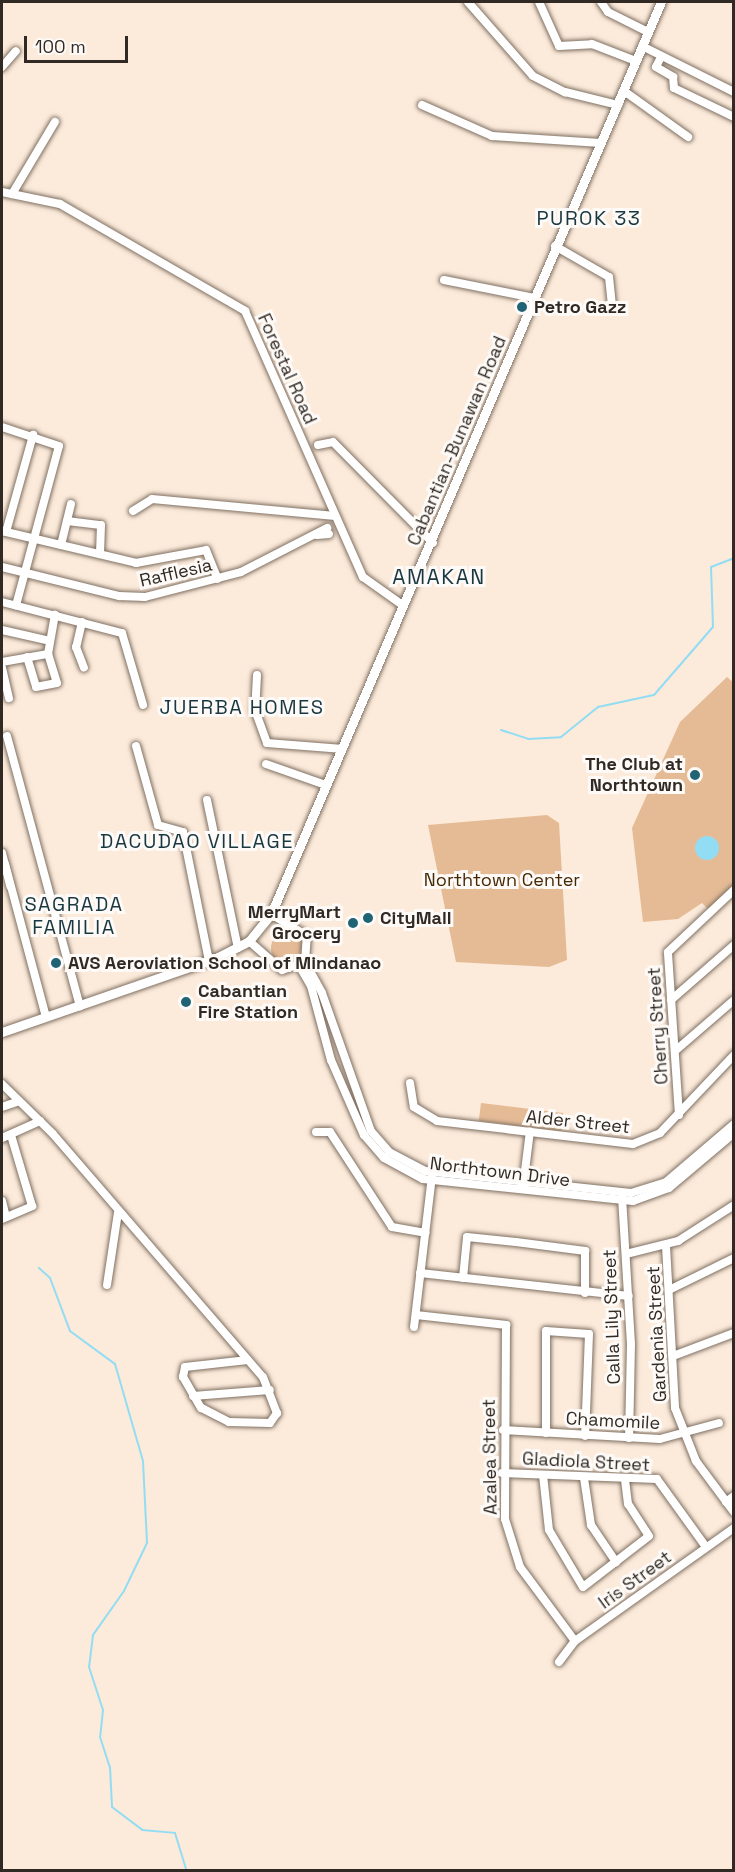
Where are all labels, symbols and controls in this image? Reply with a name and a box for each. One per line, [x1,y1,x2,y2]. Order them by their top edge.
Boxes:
scale bar [27,24,130,62]
text: 100 m [35,35,86,58]
district label: PUROK 33 [537,206,641,230]
place label: Petro Gazz [534,296,626,318]
marker: Petro Gazz [515,300,529,314]
street label: Forestal Road [253,310,321,428]
street label: Cabantian-Bunawan Road [403,333,511,549]
street label: Rafflesia [138,554,214,592]
district label: AMAKAN [392,564,486,590]
district label: JUERBA HOMES [159,695,325,719]
place label: The Club at Northtown [585,754,683,796]
marker: The Club at Northtown [688,768,702,782]
district label: DACUDAO VILLAGE [100,829,294,853]
park label: Northtown Center [424,869,580,891]
district label: SAGRADA FAMILIA [24,892,124,939]
place label: MerryMart Grocery [248,902,341,944]
place label: CityMall [380,907,452,929]
marker: CityMall [361,911,375,925]
marker: MerryMart Grocery [346,916,360,930]
place label: AVS Aeroviation School of Mindanao [68,952,382,974]
marker: AVS Aeroviation School of Mindanao [49,956,63,970]
street label: Cherry Street [643,967,673,1085]
place label: Cabantian Fire Station [198,981,298,1024]
marker: Cabantian Fire Station [179,995,193,1009]
street label: Alder Street [525,1106,631,1138]
street label: Northtown Drive [429,1153,571,1191]
street label: Calla Lily Street [599,1249,625,1385]
street label: Gardenia Street [643,1265,671,1403]
street label: Azalea Street [478,1399,502,1515]
street label: Chamomile [565,1408,661,1434]
street label: Gladiola Street [522,1448,650,1476]
street label: Iris Street [594,1546,676,1614]

